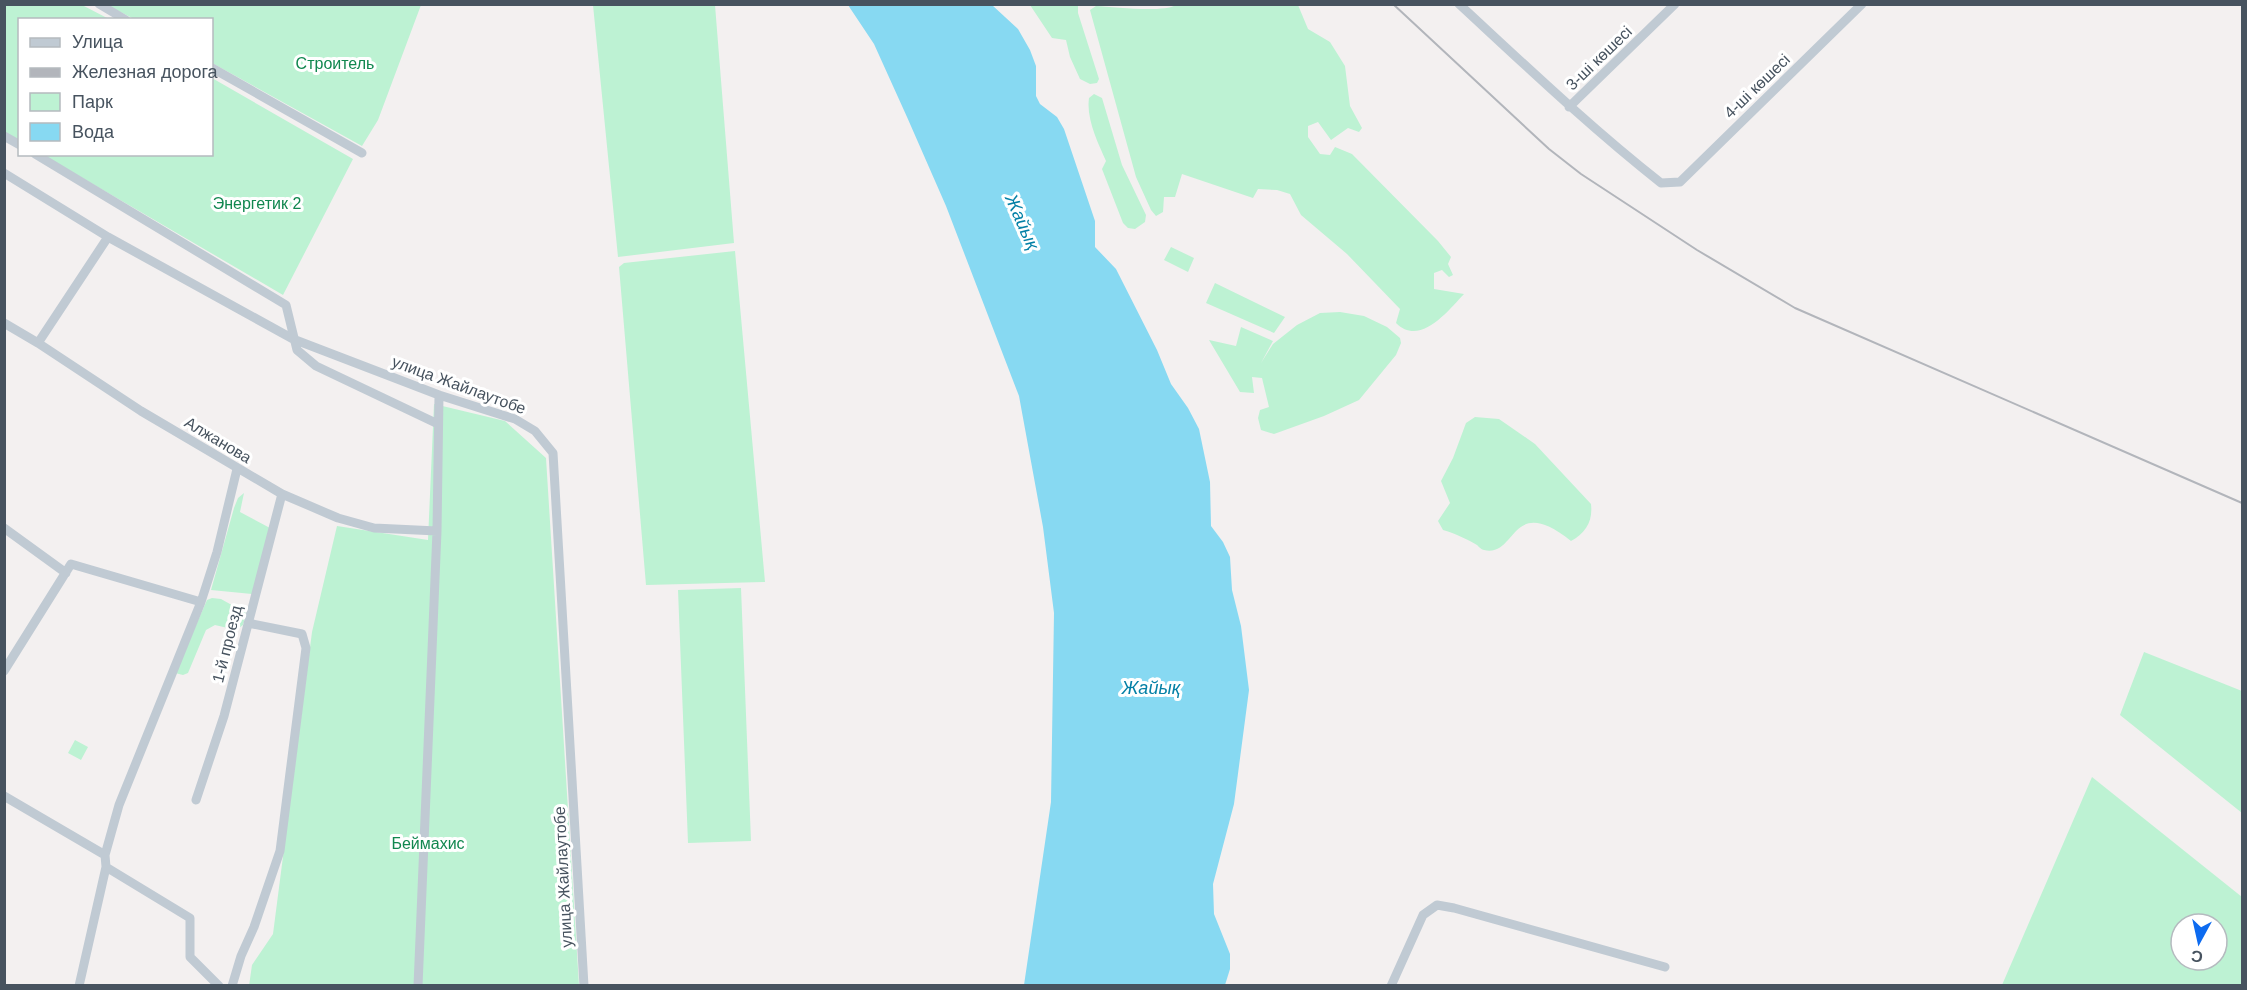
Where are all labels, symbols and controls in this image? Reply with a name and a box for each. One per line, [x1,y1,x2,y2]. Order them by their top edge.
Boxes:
legend [18,18,213,156]
street label: 3-шi көшесі [1563,23,1635,93]
text: Улица [72,32,124,52]
street label: 4-шi көшесі [1721,51,1793,121]
park label: Строитель [296,55,374,72]
text: Железная дорога [72,62,219,82]
text: Парк [72,92,113,112]
text: Вода [72,122,115,142]
water label: Жайық [1001,190,1044,254]
park label: Энергетик 2 [213,195,301,212]
street label: улица Жайлаутобе [390,353,528,417]
street label: Алжанова [182,414,254,467]
street label: 1-й проезд [209,603,245,684]
water label: Жайық [1121,678,1182,698]
street label: улица Жайлаутобе [551,806,575,948]
park label: Беймахис [391,835,465,852]
north arrow [2169,912,2229,972]
text: С [2190,947,2204,966]

